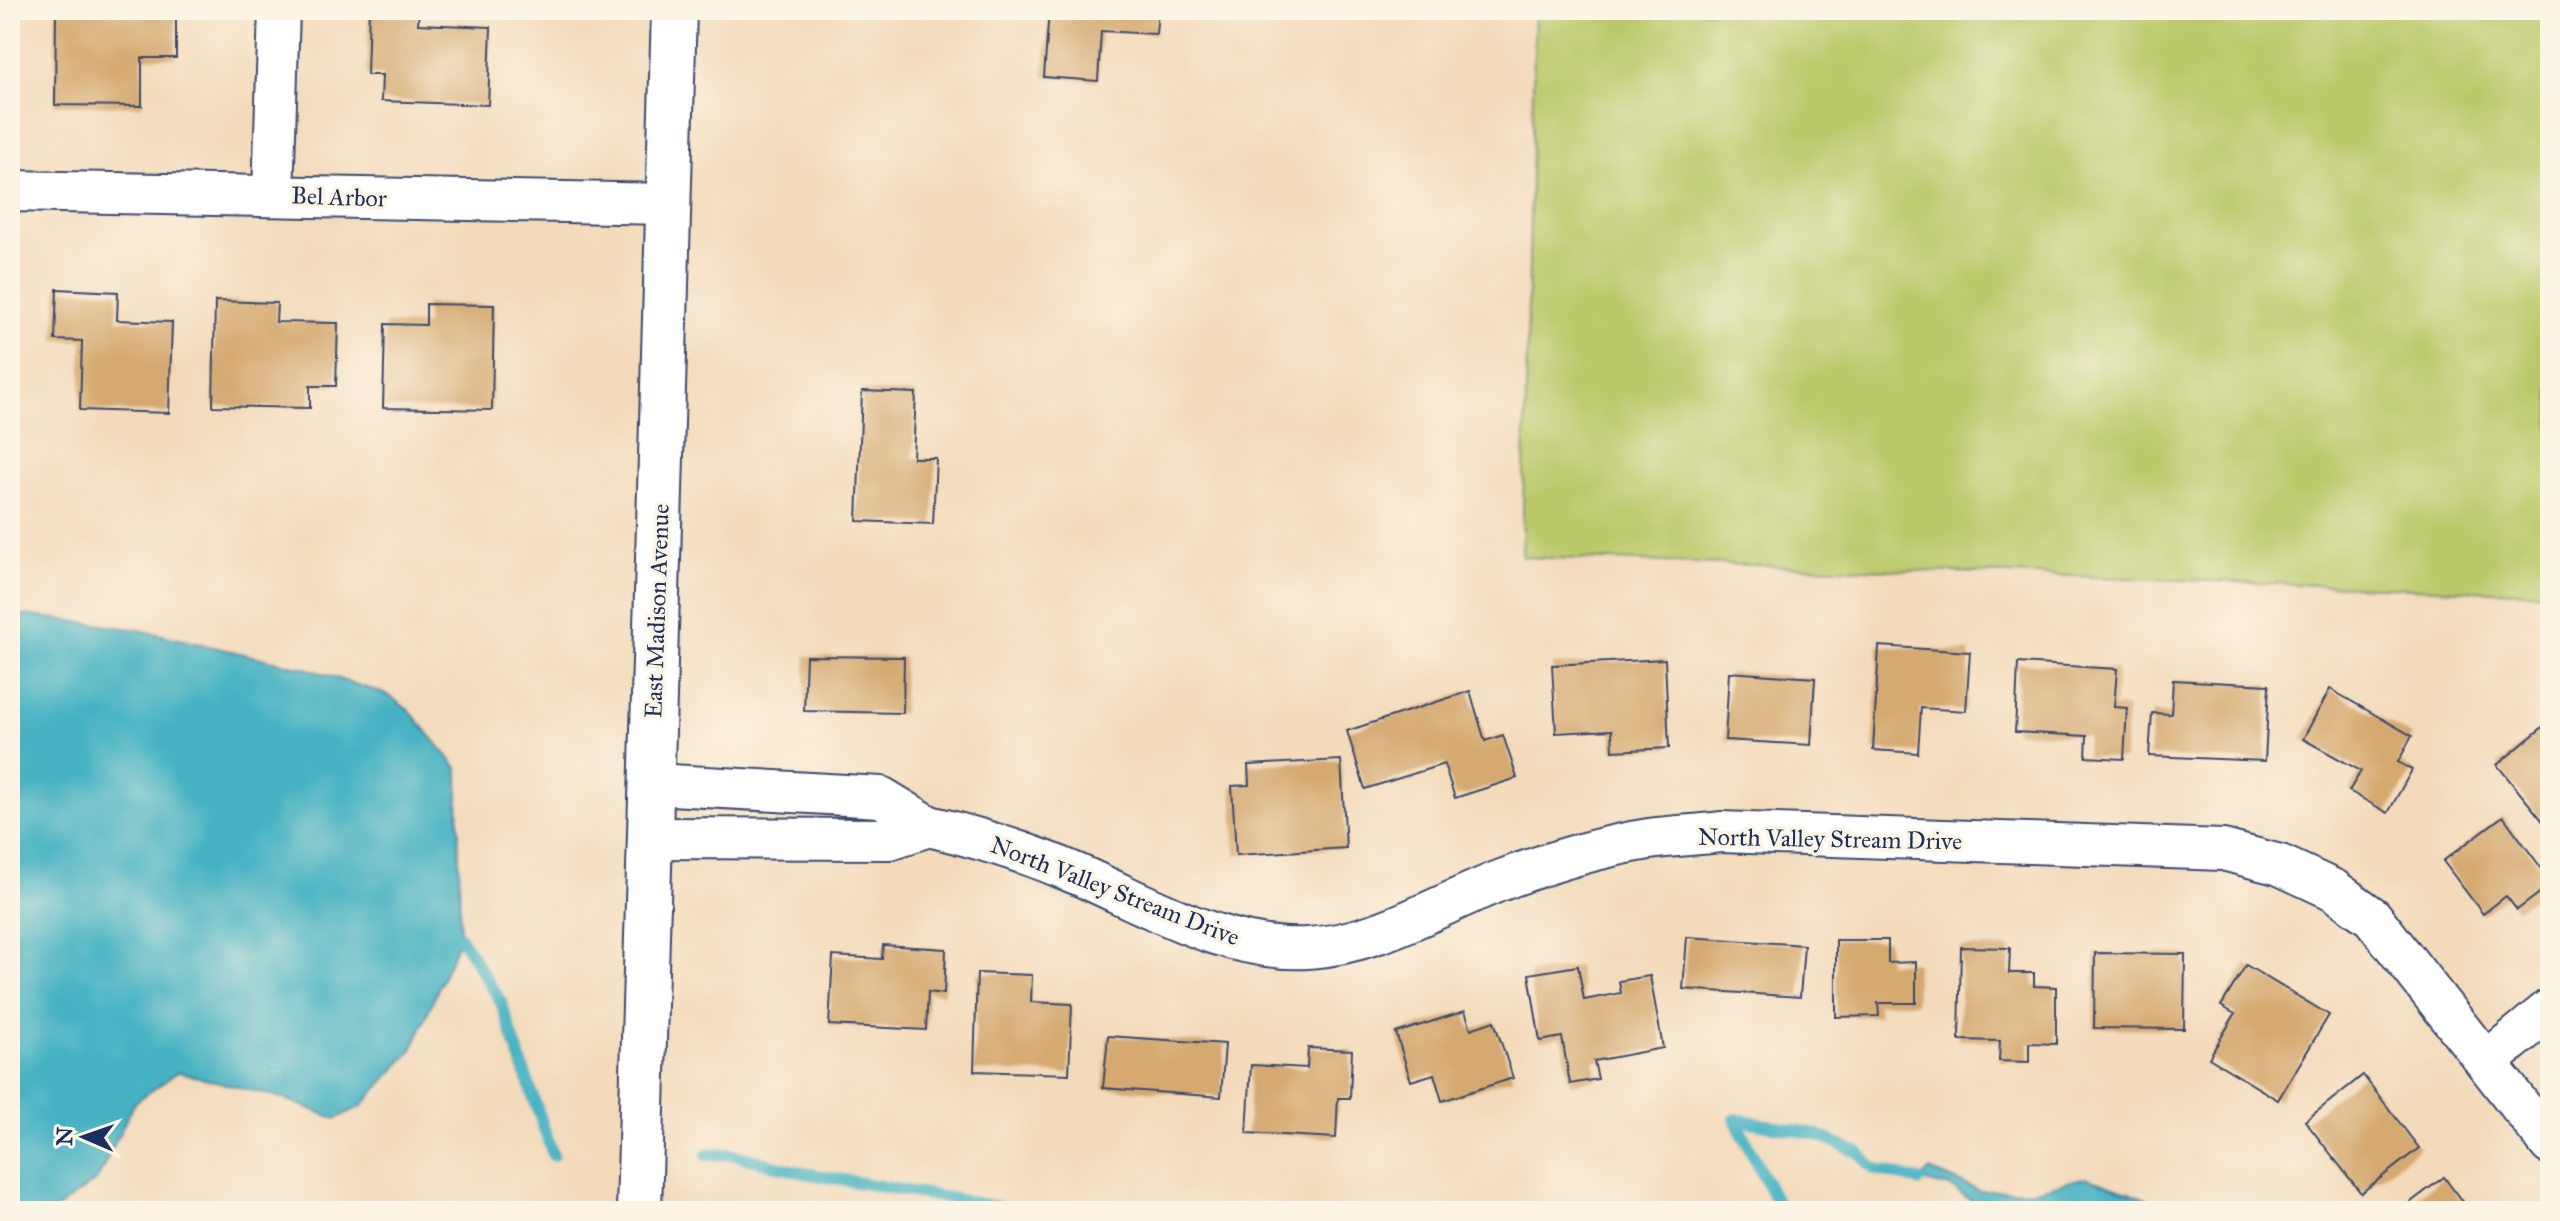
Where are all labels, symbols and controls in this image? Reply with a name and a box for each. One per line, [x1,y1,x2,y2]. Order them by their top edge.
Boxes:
street label: Bel Arbor [291,180,387,214]
street label: East Madison Avenue [638,503,676,719]
street label: North Valley Stream Drive [1698,822,1962,856]
street label: North Valley Stream Drive [986,830,1244,952]
north arrow [44,1097,124,1177]
text: N [51,1126,78,1146]

